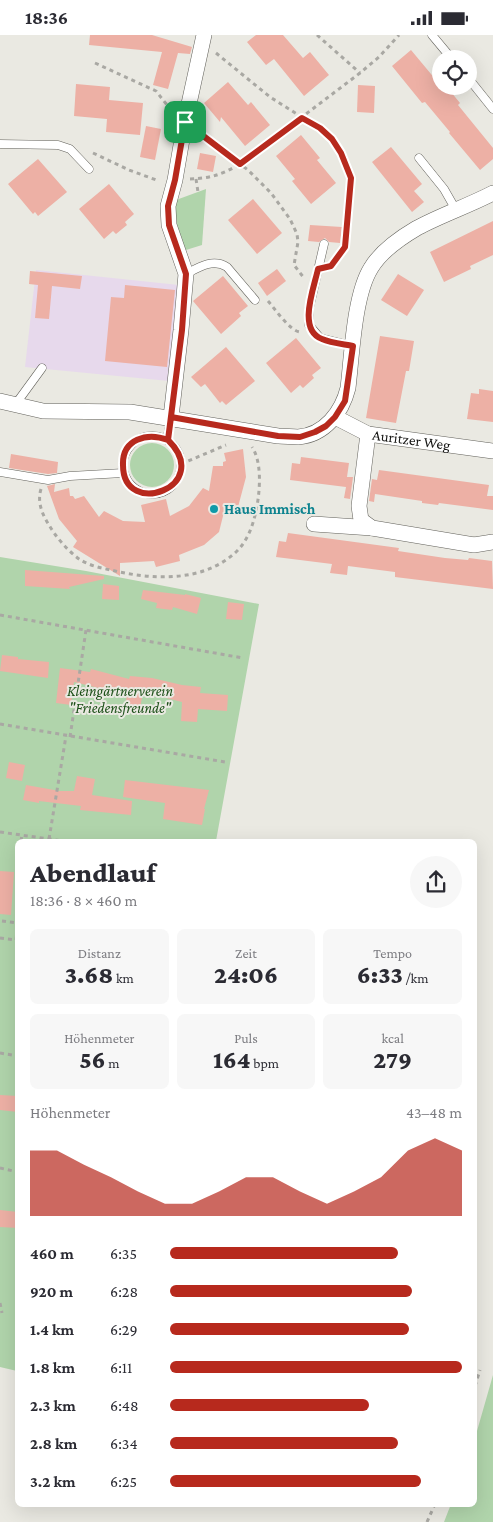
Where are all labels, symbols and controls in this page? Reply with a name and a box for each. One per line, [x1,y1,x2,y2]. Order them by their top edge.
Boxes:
text: 18:36 [25,7,68,28]
map controls [432,50,477,95]
button: locate [432,50,477,95]
pin [164,101,206,143]
icon: arrive [171,108,199,136]
street label: Auritzer Weg [371,427,452,454]
place label: Haus Immisch [224,501,316,517]
marker: Haus Immisch [208,503,220,515]
park label: Kleingärtnerverein "Friedensfreunde" [67,683,173,717]
button: share [410,856,462,908]
text: Abendlauf [30,857,156,888]
text: 18:36 · 8 × 460 m [30,892,137,909]
text: Distanz [78,945,121,961]
text: Zeit [235,945,257,961]
text: Tempo [373,945,412,961]
text: 3.68 [65,961,113,988]
text: 24:06 [214,961,278,988]
text: 6:33 [357,961,403,988]
text: km [113,970,134,986]
text: /km [403,970,428,986]
text: Höhenmeter [64,1030,135,1046]
text: Puls [234,1030,258,1046]
text: kcal [381,1030,404,1046]
text: 56 [79,1046,106,1073]
text: 164 [213,1046,251,1073]
text: 279 [373,1046,412,1073]
text: m [106,1055,120,1071]
text: bpm [251,1055,279,1071]
text: Höhenmeter [30,1104,110,1121]
text: 43–48 m [406,1104,462,1121]
text: 460 m [30,1245,74,1262]
text: 6:35 [110,1245,137,1262]
text: 920 m [30,1283,73,1300]
text: 6:28 [110,1283,138,1300]
text: 1.4 km [30,1321,74,1338]
text: 6:29 [110,1321,138,1338]
text: 1.8 km [30,1359,75,1376]
text: 6:11 [110,1359,132,1376]
text: 2.3 km [30,1397,76,1414]
text: 6:48 [110,1397,139,1414]
text: 2.8 km [30,1435,77,1452]
text: 6:34 [110,1435,138,1452]
text: 3.2 km [30,1473,76,1490]
text: 6:25 [110,1473,137,1490]

